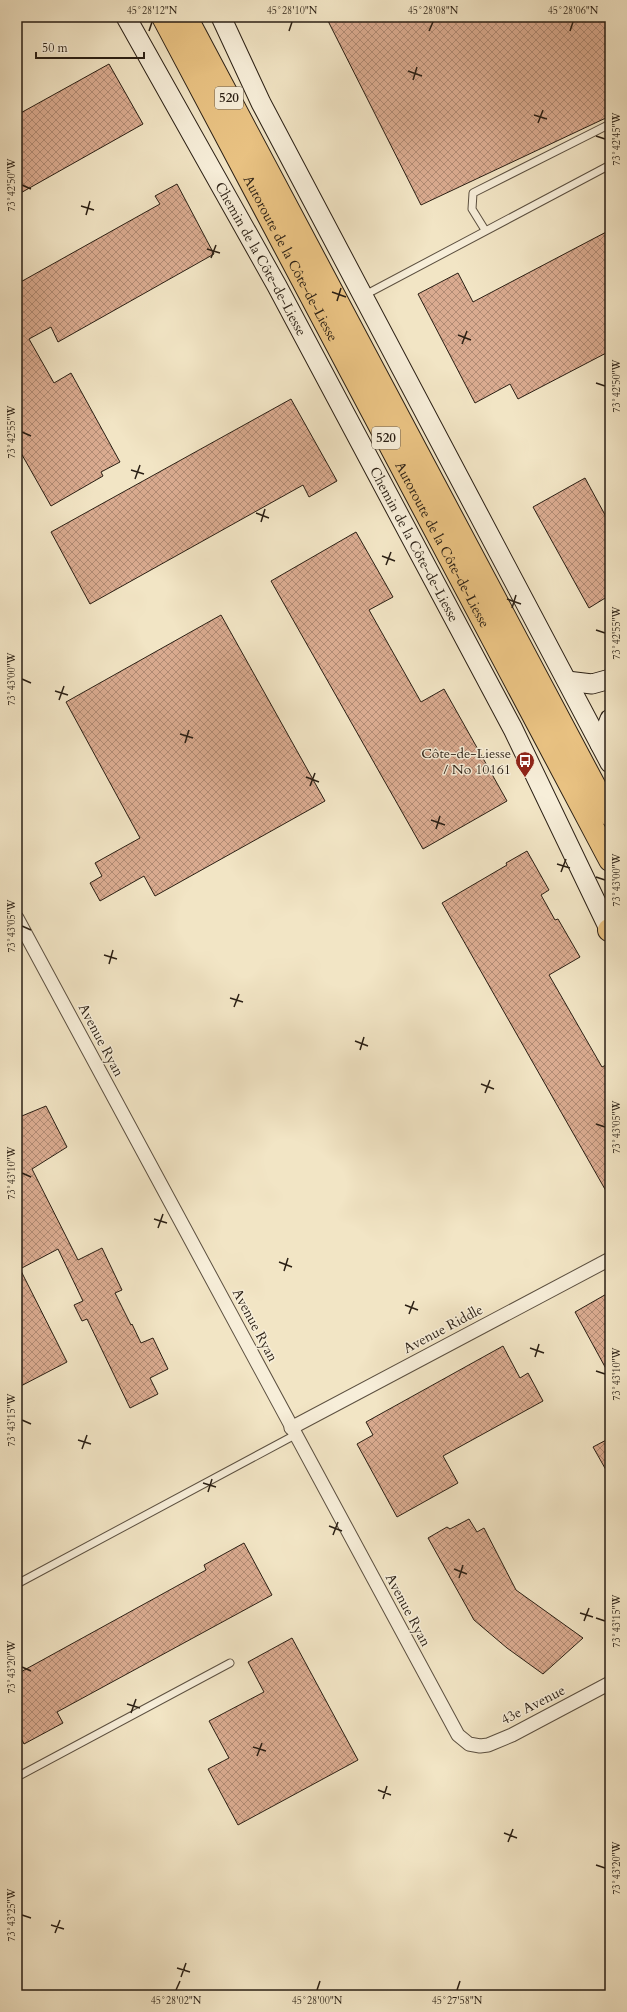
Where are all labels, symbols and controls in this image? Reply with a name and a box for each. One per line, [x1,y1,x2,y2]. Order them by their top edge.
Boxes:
text: 45°28'12"N [127,4,178,18]
text: 45°28'10"N [267,4,318,18]
text: 45°28'08"N [408,4,459,18]
text: 45°28'06"N [548,4,599,18]
scale bar [36,34,144,60]
text: 50 m [42,40,69,56]
road number: 520 [215,87,243,109]
text: 73°42'45"W [610,111,624,166]
text: 73°42'50"W [5,157,19,212]
street label: Autoroute de la Côte-de-Liesse [239,172,343,345]
street label: Chemin de la Côte-de-Liesse [211,178,311,339]
text: 73°42'50"W [610,358,624,413]
text: 73°42'55"W [5,404,19,459]
road number: 520 [372,427,400,449]
street label: Autoroute de la Côte-de-Liesse [391,458,495,631]
street label: Chemin de la Côte-de-Liesse [365,463,464,625]
text: 73°42'55"W [610,605,624,660]
text: 73°43'00"W [5,651,19,706]
place label: Côte-de-Liesse / No 10161 [421,744,511,779]
bus stop icon: Côte-de-Liesse / No 10161 [514,750,536,778]
text: 73°43'00"W [610,852,624,907]
text: 73°43'05"W [5,898,19,953]
street label: Avenue Ryan [74,1000,128,1080]
text: 73°43'05"W [610,1099,624,1154]
text: 73°43'10"W [5,1145,19,1200]
street label: Avenue Ryan [228,1285,282,1365]
street label: Avenue Riddle [400,1300,486,1358]
text: 73°43'10"W [610,1346,624,1401]
text: 73°43'15"W [5,1392,19,1447]
street label: Avenue Ryan [381,1570,435,1650]
text: 73°43'15"W [610,1593,624,1648]
text: 73°43'20"W [5,1639,19,1694]
street label: 43e Avenue [498,1681,568,1729]
text: 73°43'20"W [610,1840,624,1895]
text: 73°43'25"W [5,1887,19,1942]
text: 45°28'02"N [151,1994,202,2008]
text: 45°28'00"N [292,1994,343,2008]
text: 45°27'58"N [432,1994,483,2008]

